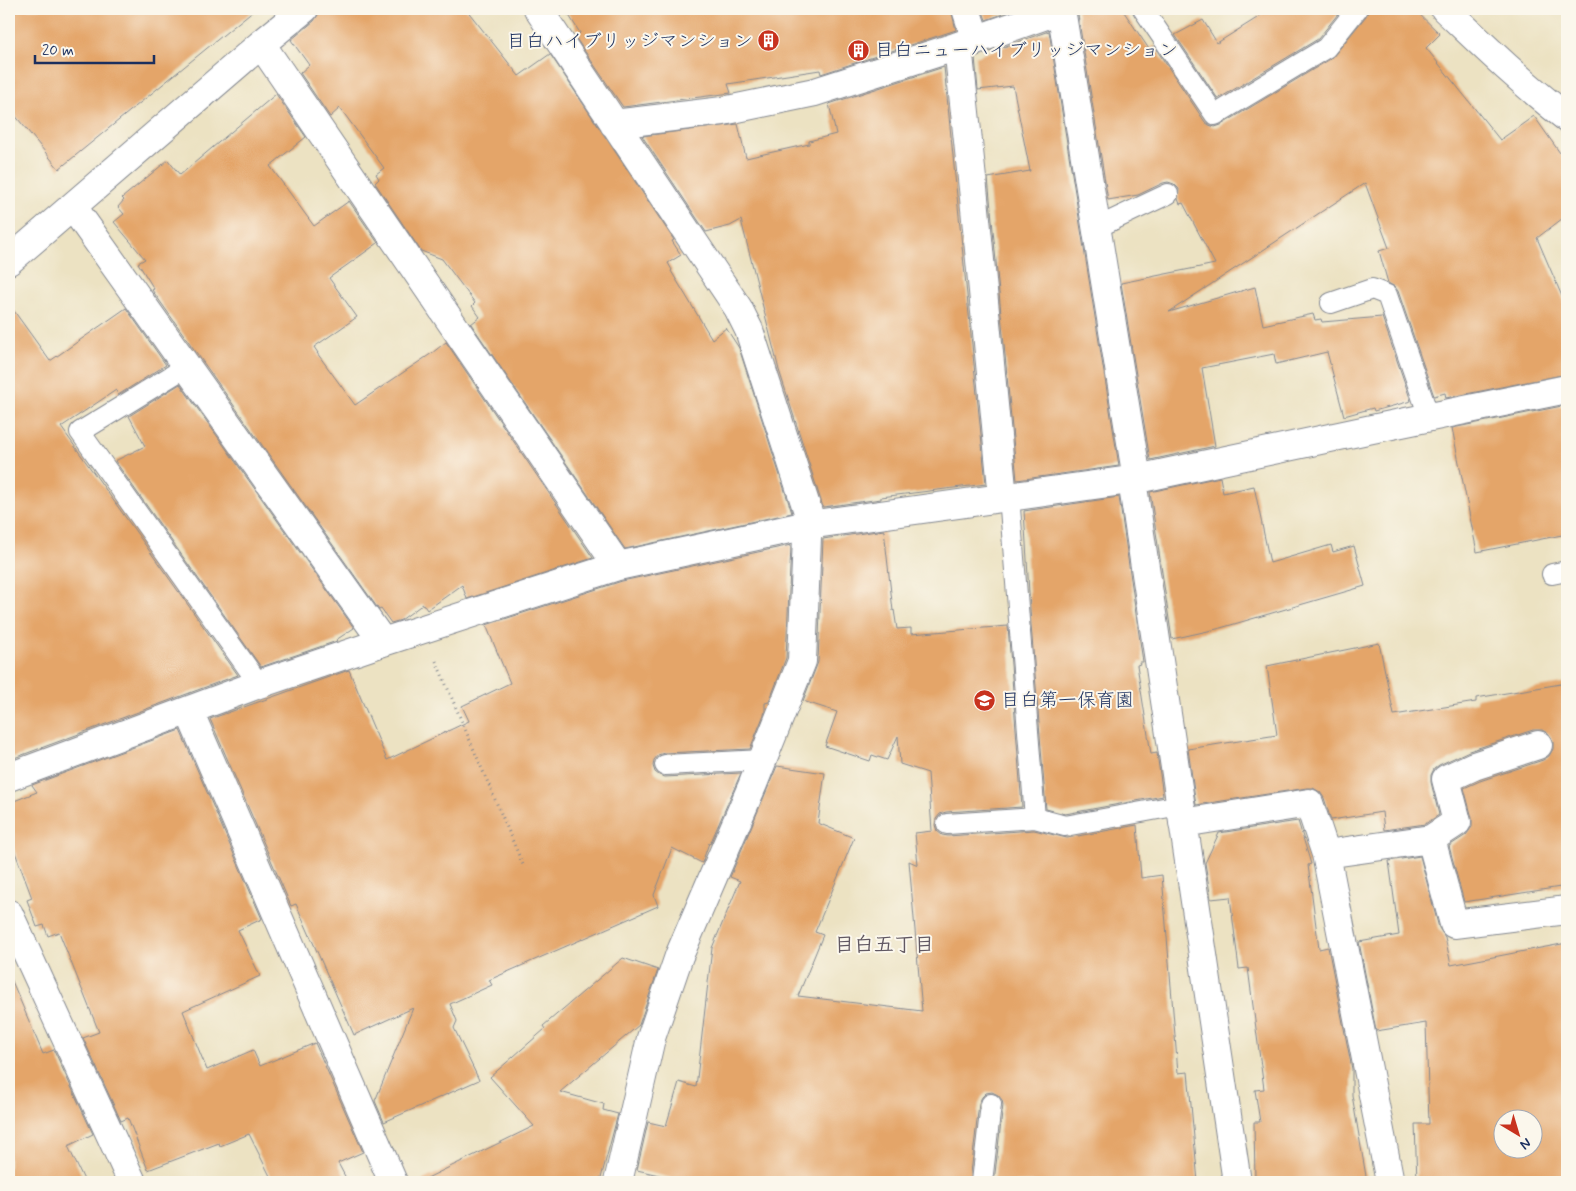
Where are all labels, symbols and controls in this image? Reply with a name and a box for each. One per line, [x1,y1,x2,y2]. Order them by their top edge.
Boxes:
place label: 目白ハイブリッジマンション [507,29,753,54]
building icon: 目白ハイブリッジマンション [757,29,781,53]
scale bar [35,32,154,64]
building icon: 目白ニューハイブリッジマンション [847,38,871,62]
place label: 目白ニューハイブリッジマンション [875,38,1178,63]
text: 20 m [42,41,74,61]
school or university icon: 目白第一保育園 [973,688,997,712]
place label: 目白第一保育園 [1001,688,1134,713]
district label: 目白五丁目 [834,932,934,959]
north arrow [1494,1108,1544,1158]
text: N [1516,1133,1535,1153]

